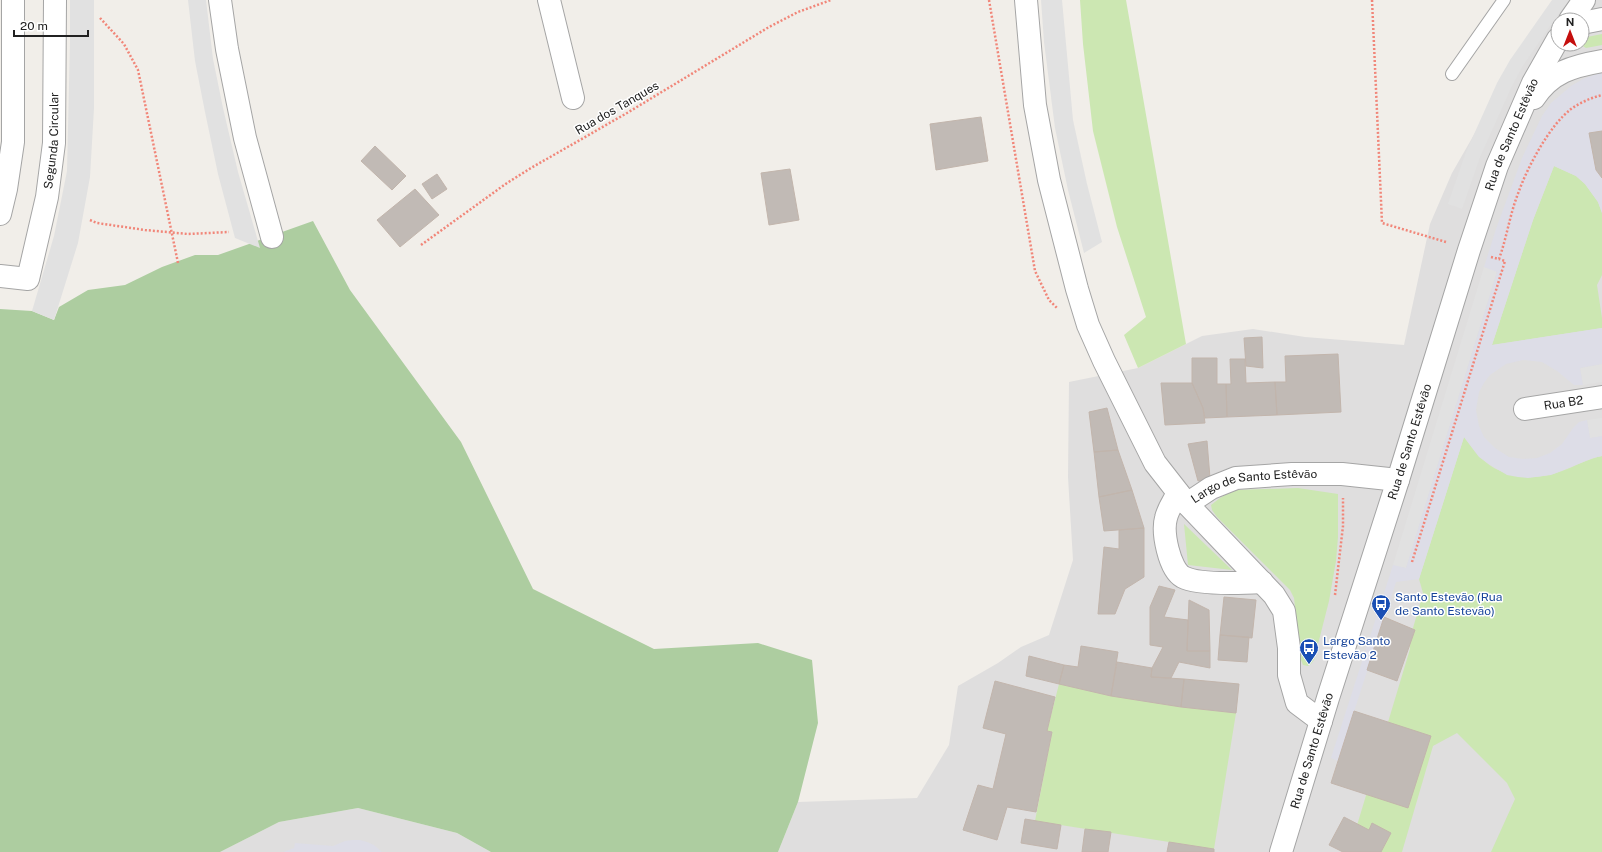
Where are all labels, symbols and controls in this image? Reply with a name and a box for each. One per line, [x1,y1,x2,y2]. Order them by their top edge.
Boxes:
scale bar [14,12,88,38]
north arrow [1550,12,1590,52]
text: N [1566,16,1574,28]
text: 20 m [20,19,48,33]
street label: Rua de Santo Estêvão [1482,75,1541,192]
street label: Rua dos Tanques [573,78,661,138]
street label: Segunda Circular [41,92,61,190]
street label: Rua de Santo Estêvão [1385,382,1434,501]
street label: Rua B2 [1543,393,1584,413]
street label: Largo de Santo Estêvão [1188,467,1317,506]
place label: Santo Estevão (Rua de Santo Estevão) [1395,590,1502,618]
bus stop icon: Santo Estevão (Rua de Santo Estevão) [1370,593,1392,621]
place label: Largo Santo Estevão 2 [1323,634,1391,662]
bus stop icon: Largo Santo Estevão 2 [1298,637,1320,665]
street label: Rua de Santo Estêvão [1288,691,1336,810]

